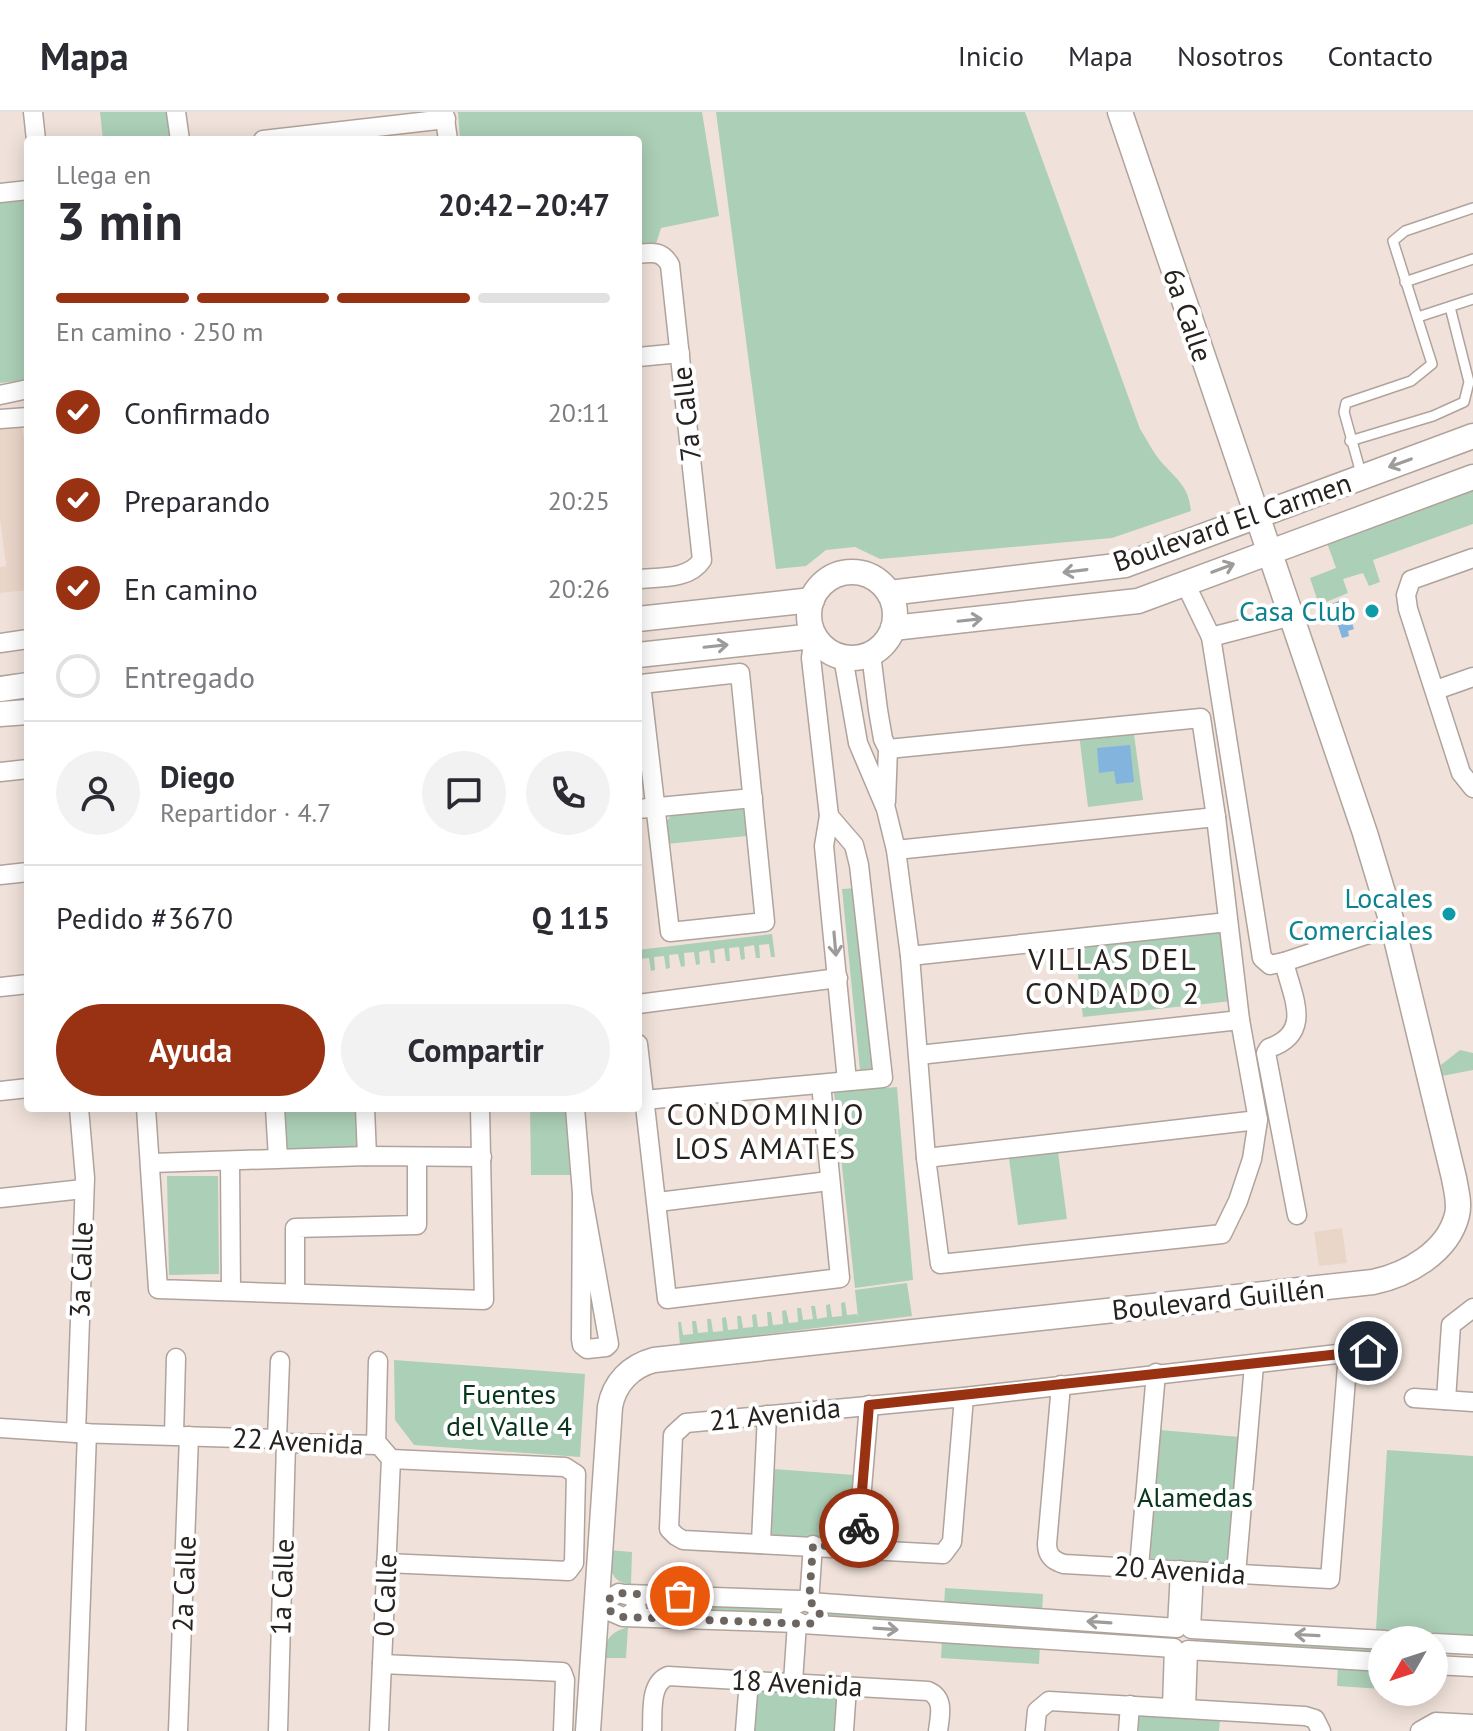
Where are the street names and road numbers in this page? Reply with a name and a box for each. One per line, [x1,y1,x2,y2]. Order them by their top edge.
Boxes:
street label: 6a Calle [1155,263,1222,367]
street label: 7a Calle [662,365,709,463]
street label: Boulevard El Carmen [1108,463,1356,580]
street label: 3a Calle [60,1221,101,1319]
street label: Boulevard Guillén [1110,1269,1326,1328]
street label: 21 Avenida [708,1388,842,1439]
street label: 22 Avenida [231,1419,365,1462]
street label: 2a Calle [163,1535,204,1633]
street label: 1a Calle [261,1538,302,1636]
street label: 20 Avenida [1113,1546,1247,1593]
street label: 0 Calle [365,1553,404,1637]
street label: 18 Avenida [730,1661,864,1704]

